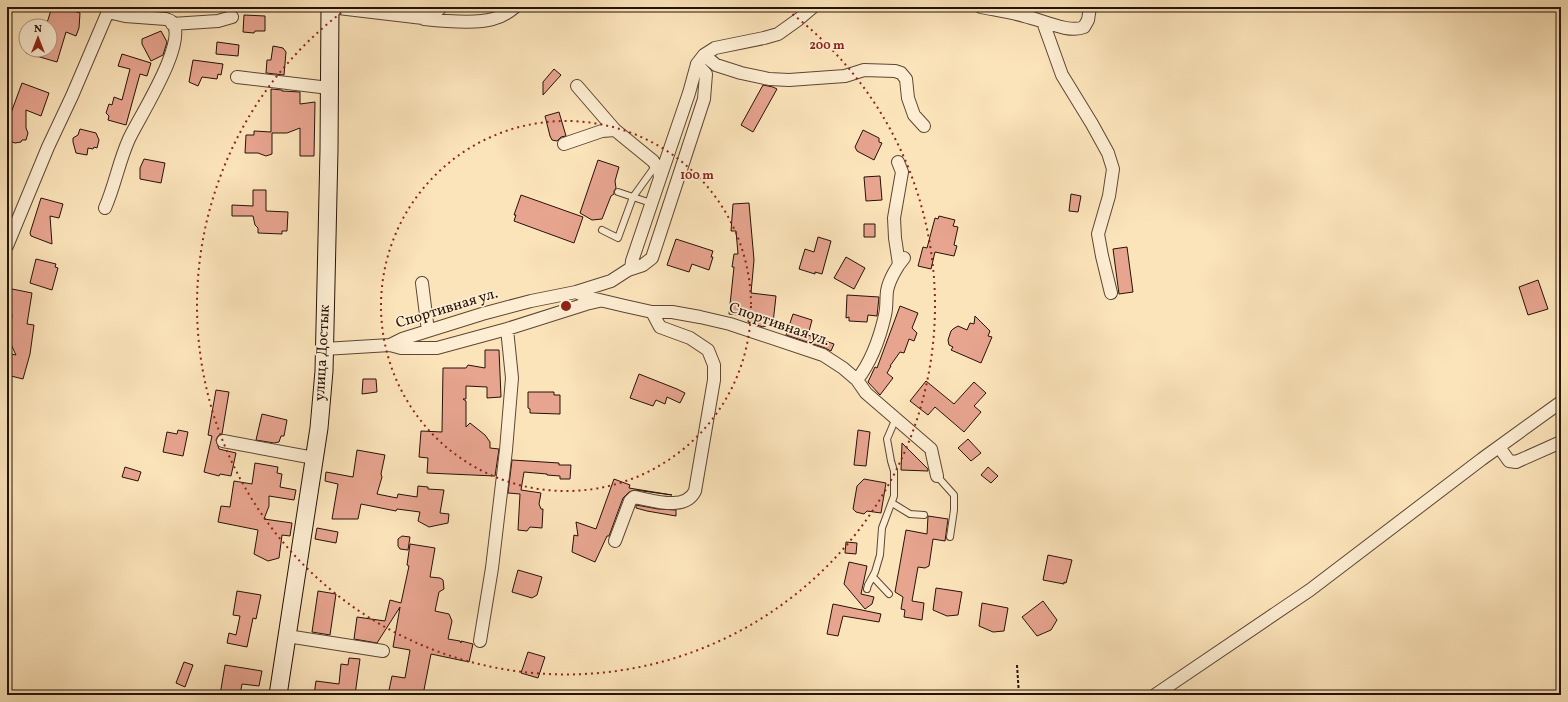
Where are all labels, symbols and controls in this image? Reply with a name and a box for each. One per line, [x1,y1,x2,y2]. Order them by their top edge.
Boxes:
north arrow [18,18,58,58]
text: N [34,22,42,37]
text: 200 m [809,38,845,54]
text: 100 m [680,168,714,184]
street label: Спортивная ул. [393,284,501,334]
street label: Спортивная ул. [726,298,832,352]
centre of rings [559,299,573,313]
street label: улица Достык [310,304,336,402]

